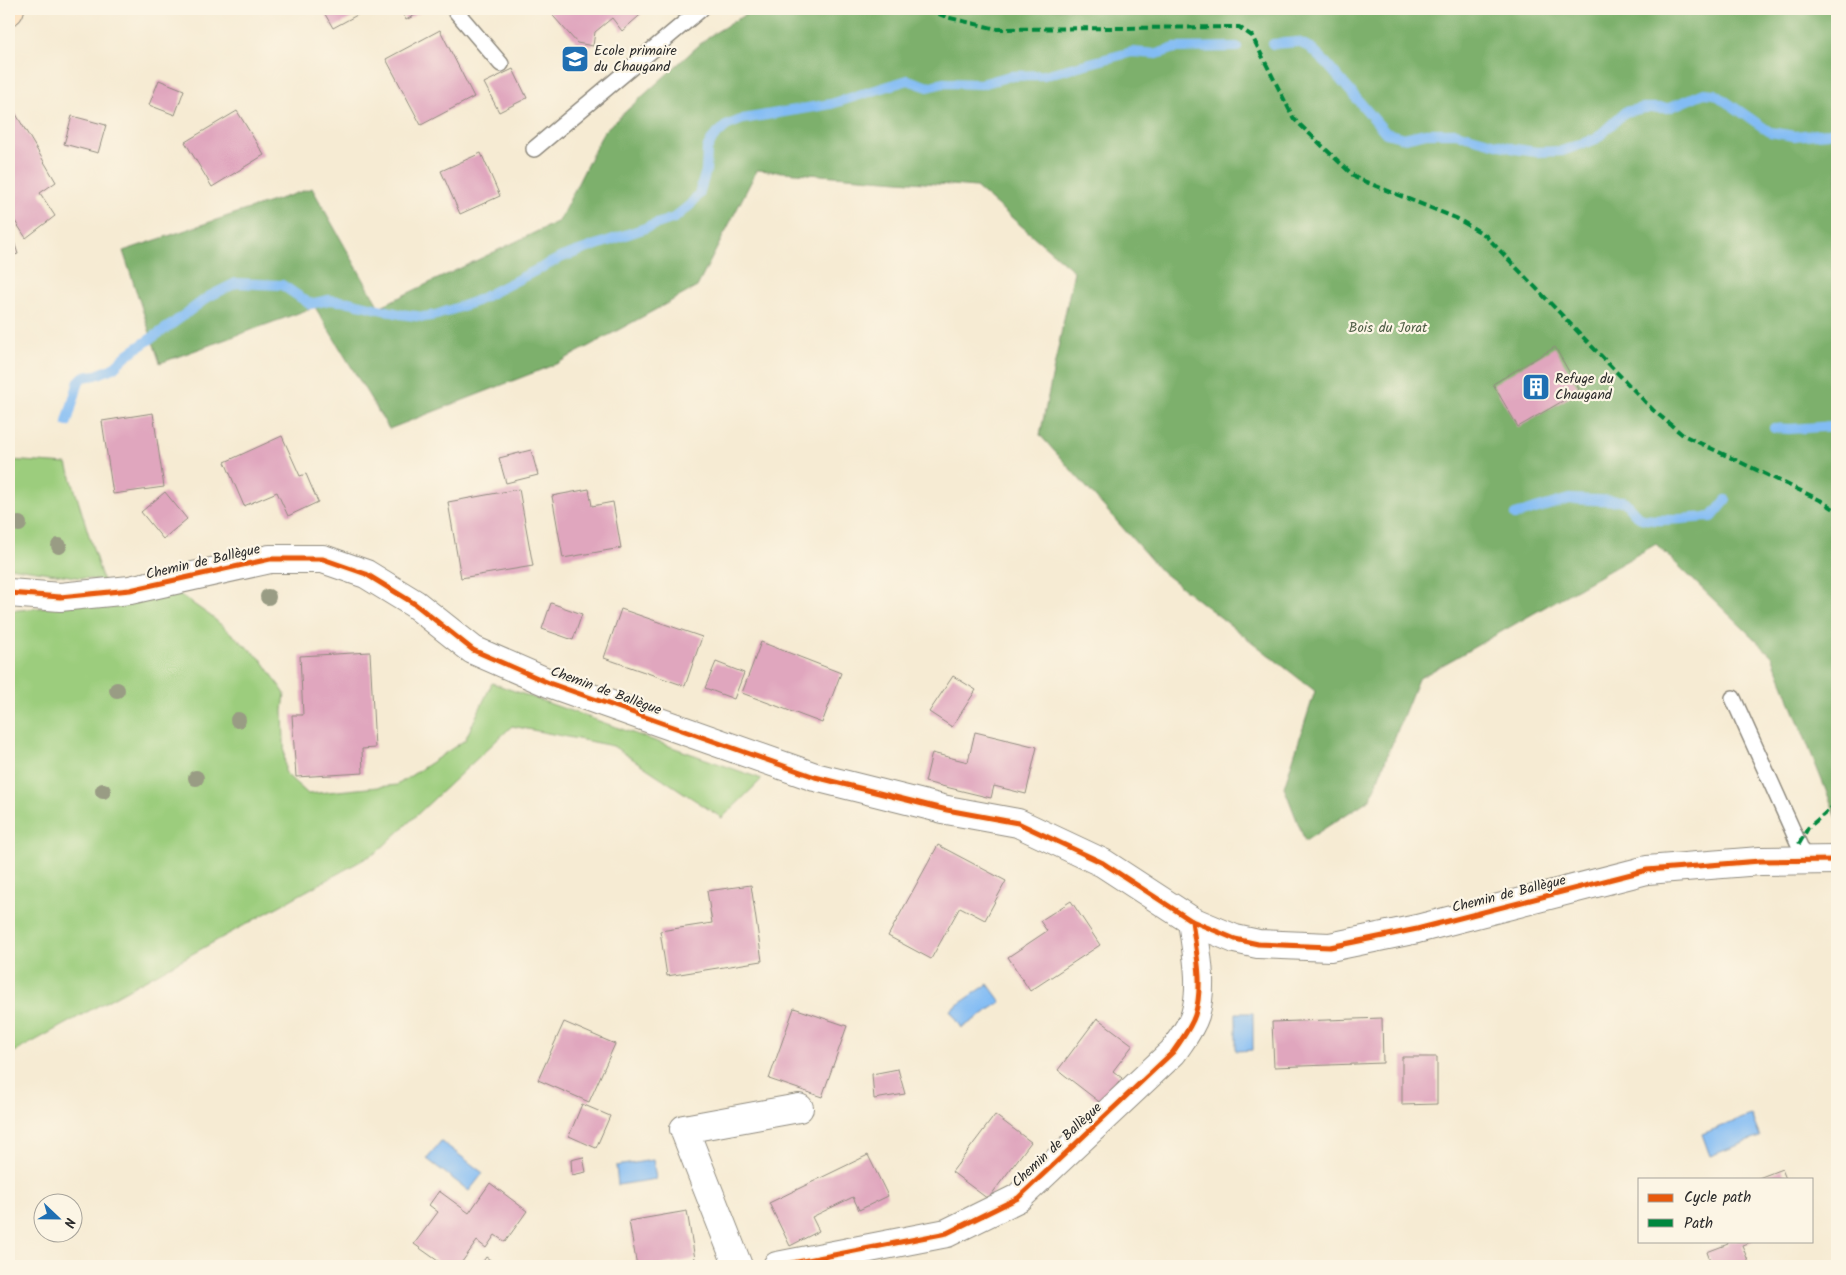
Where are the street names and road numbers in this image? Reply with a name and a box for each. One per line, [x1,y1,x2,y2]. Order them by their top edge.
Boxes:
street label: Chemin de Ballègue [144,538,263,586]
street label: Chemin de Ballègue [547,661,665,722]
street label: Chemin de Ballègue [1450,869,1569,919]
street label: Chemin de Ballègue [1007,1097,1108,1193]

